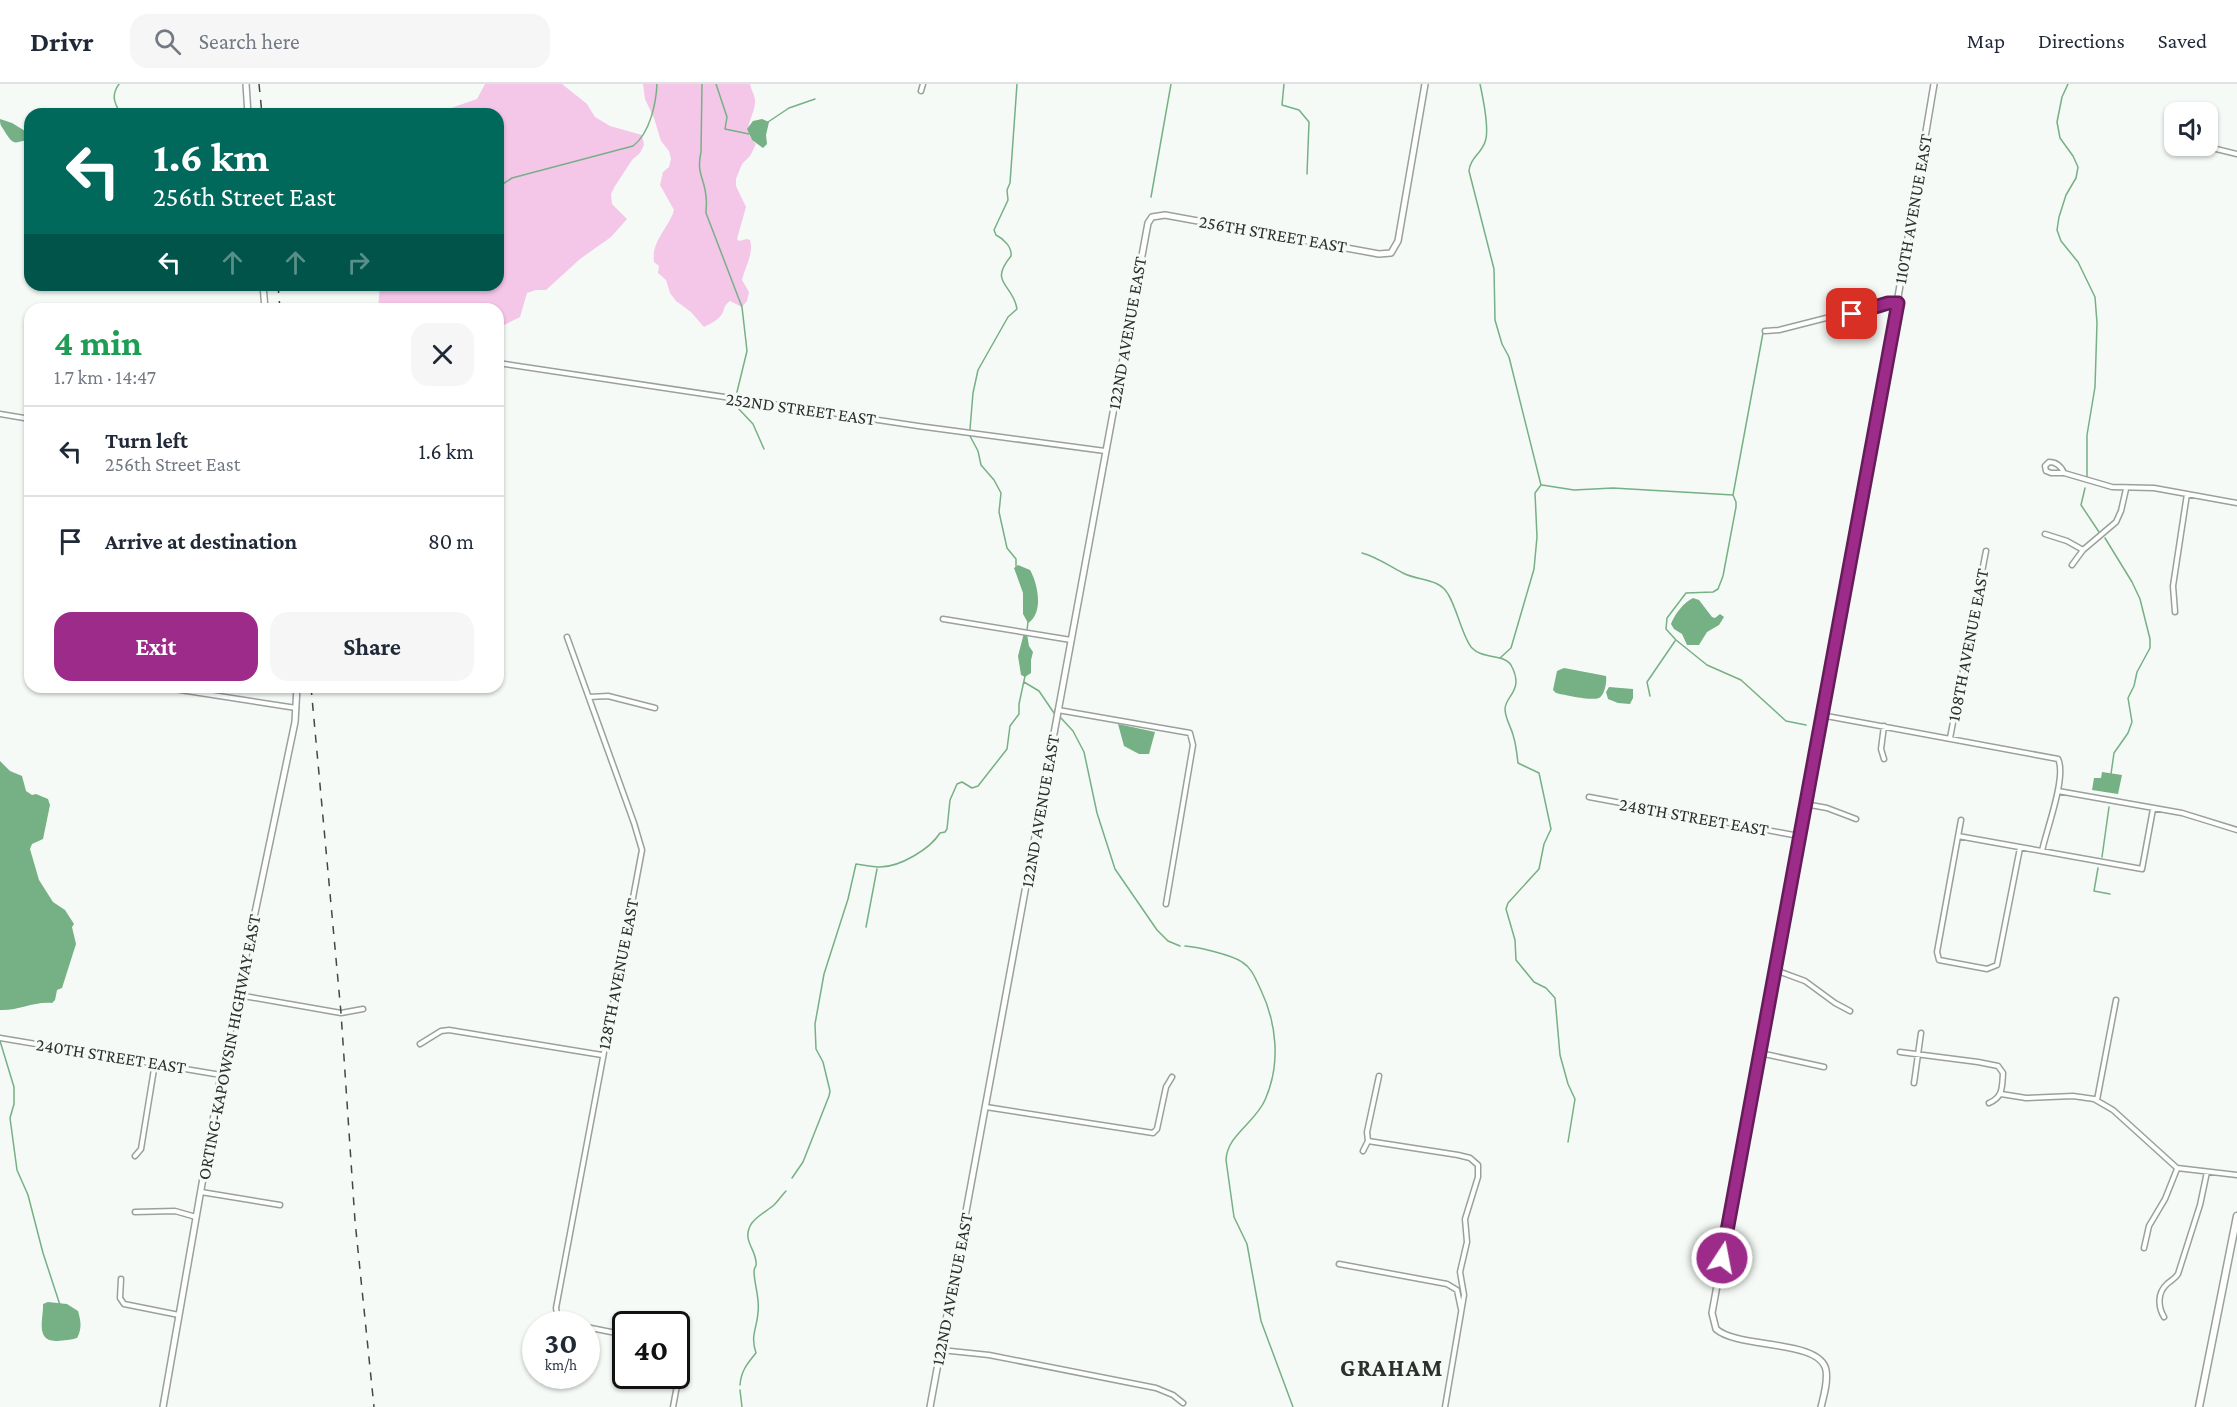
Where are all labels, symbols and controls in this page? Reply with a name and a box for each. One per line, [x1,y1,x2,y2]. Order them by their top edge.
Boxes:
search box [130,14,550,68]
icon: search [151,25,184,58]
text: Drivr [30,26,94,57]
text: Search here [199,29,300,54]
text: Map [1967,29,2005,53]
text: Directions [2038,29,2125,53]
text: Saved [2158,29,2207,53]
map controls [2164,102,2218,156]
button: sound [2164,102,2218,156]
icon: left [54,132,132,210]
street label: 110TH AVENUE EAST [1890,132,1936,285]
text: 1.6 km [153,133,269,180]
text: 256th Street East [153,182,336,212]
street label: 256TH STREET EAST [1197,211,1349,257]
icon: left [153,246,186,279]
icon: ahead [216,246,249,279]
icon: ahead [279,246,312,279]
icon: right [342,246,375,279]
street label: 122ND AVENUE EAST [1104,255,1150,411]
pin [1826,288,1877,339]
icon: arrive [1835,297,1868,330]
text: 4 min [54,323,142,363]
button: close [411,323,474,386]
text: 1.7 km · 14:47 [54,366,156,388]
street label: 252ND STREET EAST [725,389,877,429]
text: Turn left [105,428,188,453]
icon: left [54,435,87,468]
text: 1.6 km [418,439,474,464]
text: 256th Street East [105,453,240,475]
icon: arrive [54,525,87,558]
text: Arrive at destination [105,529,297,554]
text: 80 m [428,529,474,554]
street label: 108TH AVENUE EAST [1943,567,1993,723]
button: Exit [54,612,258,681]
button: Share [270,612,474,681]
street label: 122ND AVENUE EAST [1017,733,1063,889]
street label: 248TH STREET EAST [1618,794,1770,840]
street label: 128TH AVENUE EAST [594,896,643,1051]
street label: ORTING-KAPOWSIN HIGHWAY EAST [193,912,265,1181]
street label: 240TH STREET EAST [35,1034,188,1078]
street label: 122ND AVENUE EAST [927,1211,977,1367]
position arrow [1690,1226,1754,1290]
speed limit sign: 40 [612,1311,690,1389]
text: 30 [545,1326,577,1359]
district label: GRAHAM [1340,1354,1444,1381]
text: km/h [545,1357,577,1373]

